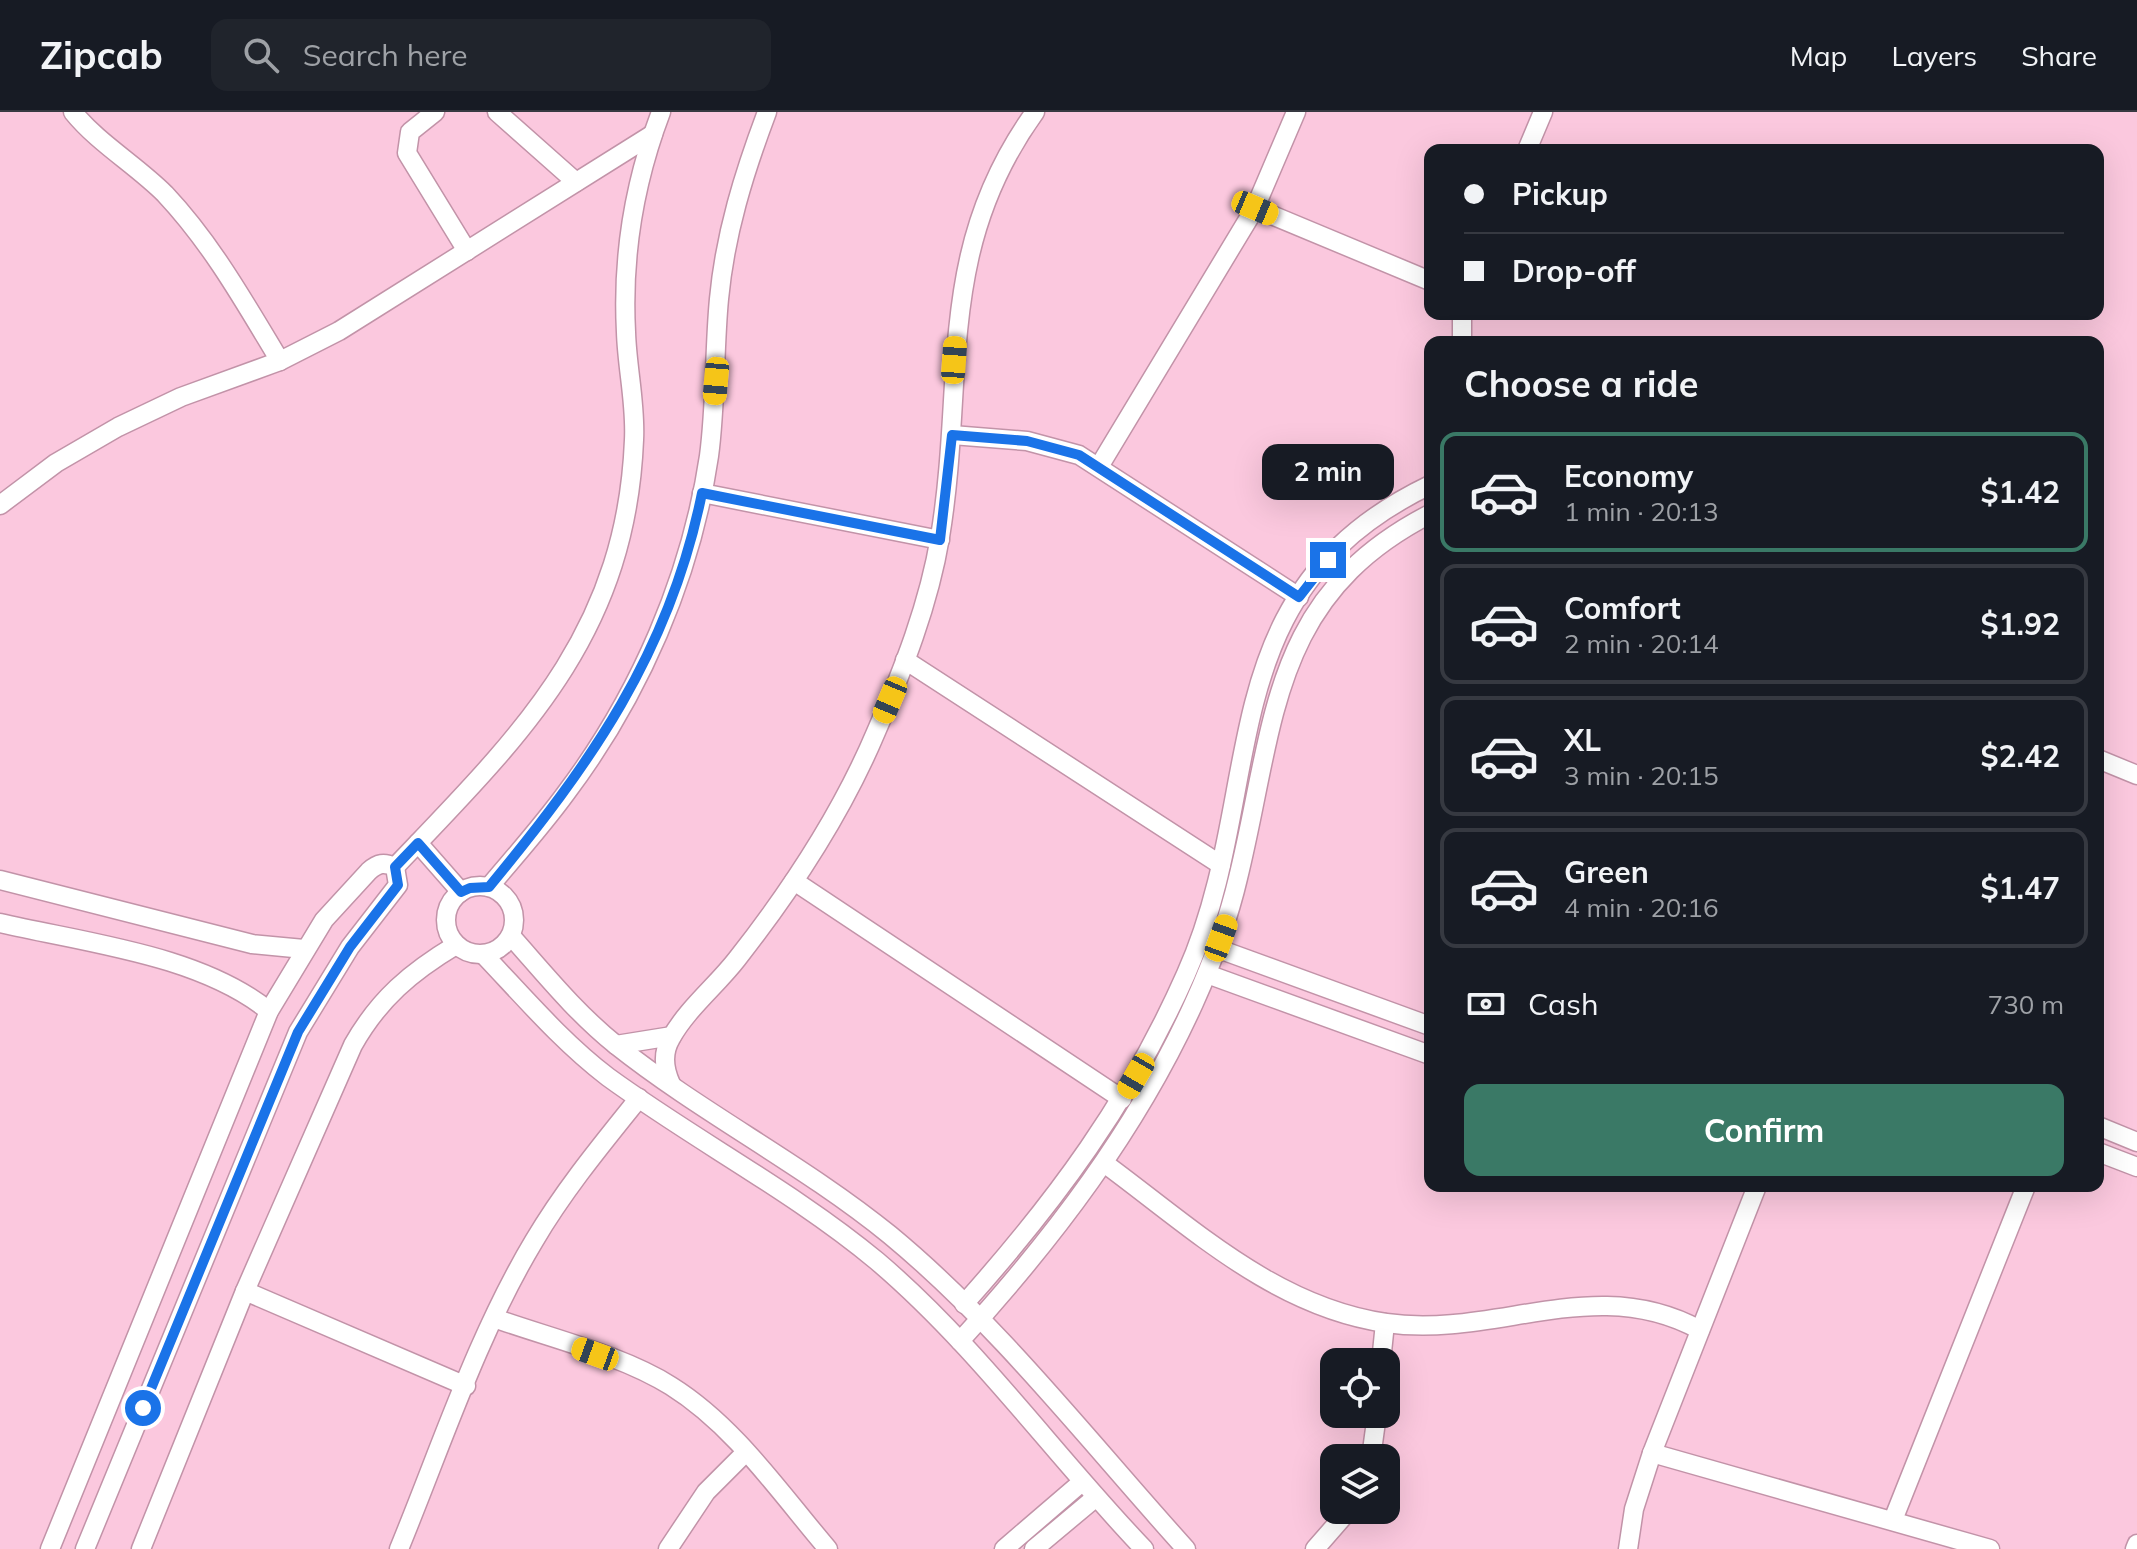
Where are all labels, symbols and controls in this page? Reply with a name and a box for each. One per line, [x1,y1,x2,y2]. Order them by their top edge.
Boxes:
search box [211,19,771,91]
text: Zipcab [40,31,163,79]
icon: search [239,33,283,77]
text: Search here [303,36,468,74]
text: Map [1790,38,1847,73]
text: Layers [1891,38,1977,73]
text: Share [2021,38,2097,73]
text: Pickup [1512,175,1608,213]
car [1228,188,1282,228]
text: Drop-off [1512,252,1636,290]
car [940,335,968,385]
car [702,356,730,406]
text: Choose a ride [1464,361,1698,406]
callout: 2 min [1262,444,1394,500]
text: 2 min [1294,455,1362,488]
icon: car [1468,456,1540,528]
text: Economy [1564,457,1693,495]
text: $1.42 [1981,473,2060,511]
text: 1 min · 20:13 [1564,495,1719,528]
route end [1310,542,1346,578]
icon: car [1468,588,1540,660]
text: Comfort [1564,589,1681,627]
text: $1.92 [1981,605,2060,643]
text: 2 min · 20:14 [1564,627,1719,660]
car [870,673,910,727]
icon: car [1468,720,1540,792]
text: XL [1564,721,1601,759]
text: $2.42 [1981,737,2060,775]
text: 3 min · 20:15 [1564,759,1719,792]
icon: car [1468,852,1540,924]
text: Green [1564,853,1649,891]
text: $1.47 [1981,869,2060,907]
text: 4 min · 20:16 [1564,891,1719,924]
car [1202,911,1240,965]
icon: cash [1464,982,1508,1026]
text: Cash [1528,985,1599,1023]
text: 730 m [1988,988,2064,1021]
car [1114,1049,1158,1103]
button: Confirm [1464,1084,2064,1176]
car [568,1335,622,1373]
map controls [1320,1348,1400,1524]
button: locate [1320,1348,1400,1428]
route start [125,1390,161,1426]
button: layers [1320,1444,1400,1524]

